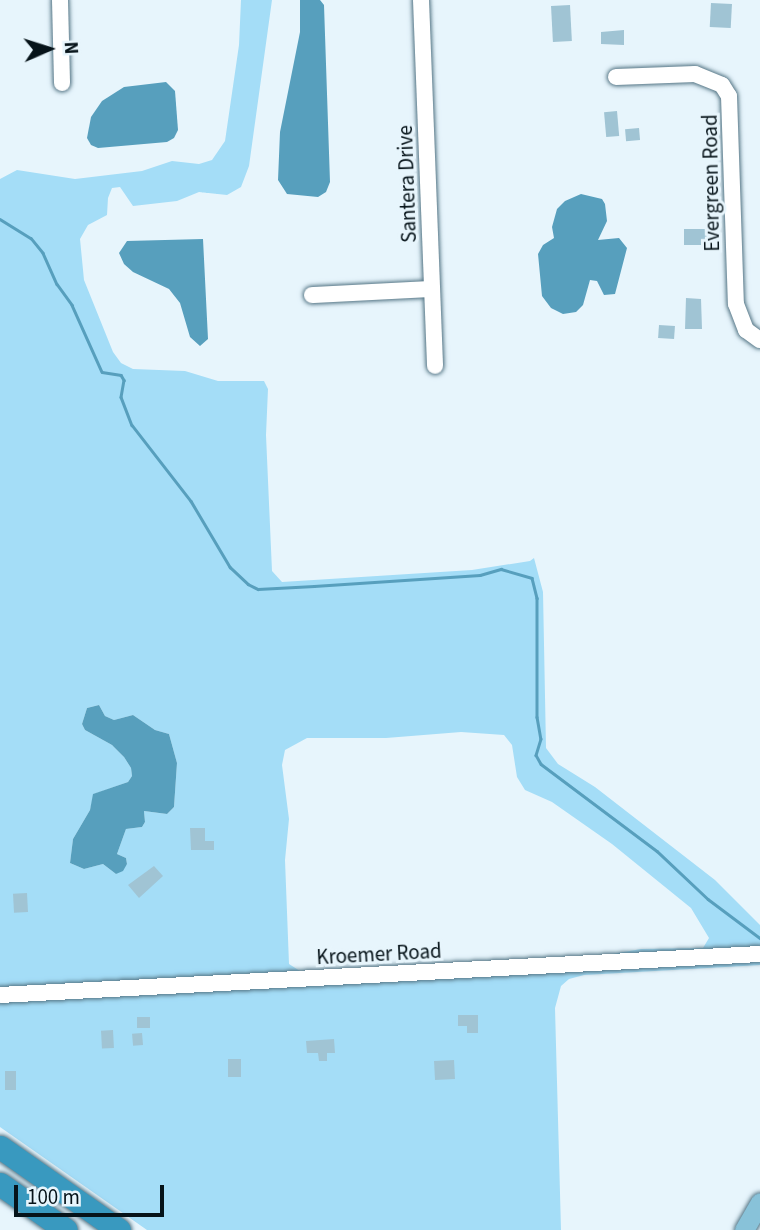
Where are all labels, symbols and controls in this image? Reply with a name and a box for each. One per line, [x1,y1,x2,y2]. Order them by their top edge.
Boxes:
north arrow [14,14,84,84]
text: N [57,41,84,55]
street label: Evergreen Road [697,114,725,252]
street label: Santera Drive [392,125,422,243]
street label: Kroemer Road [316,938,442,970]
scale bar [18,1170,168,1214]
text: 100 m [27,1182,80,1212]

